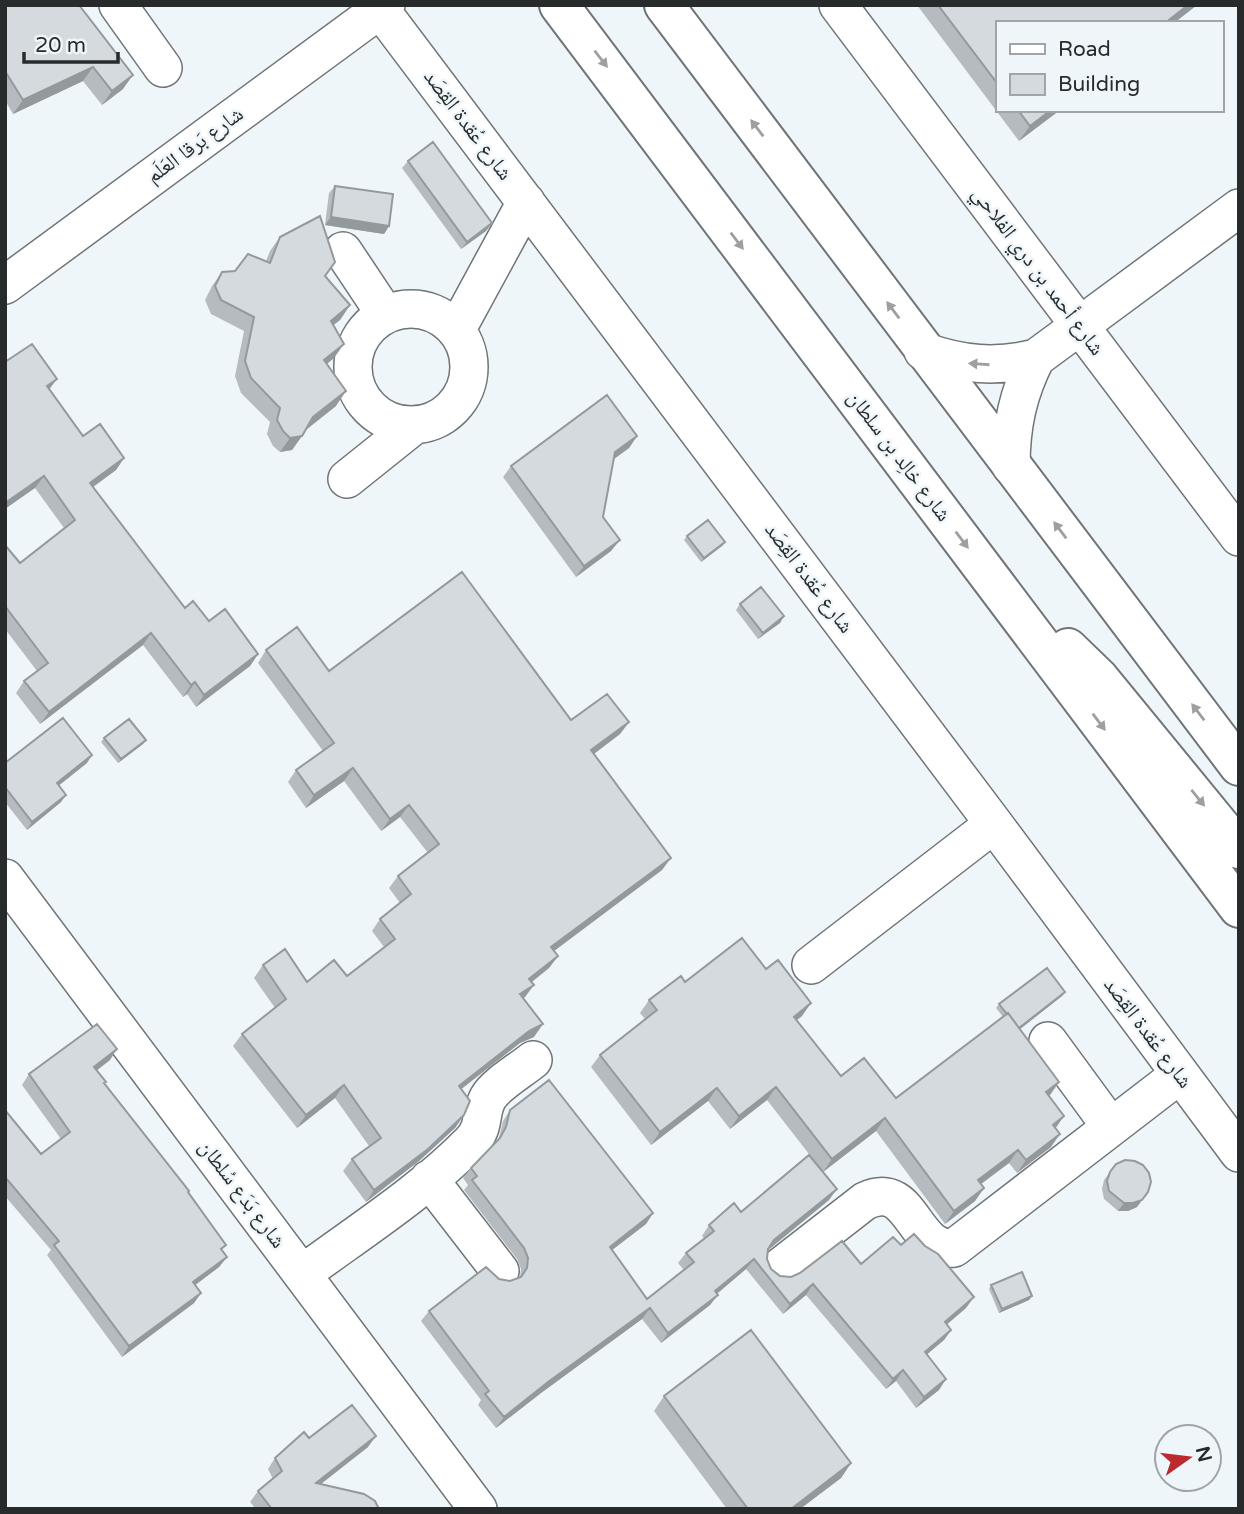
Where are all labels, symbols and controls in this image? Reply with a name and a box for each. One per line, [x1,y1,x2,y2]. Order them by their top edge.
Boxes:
scale bar [24,21,119,65]
legend [996,21,1223,112]
text: 20 m [35,33,86,58]
text: Road [1058,37,1111,62]
one-way arrow [593,50,607,68]
street label: شارع عُقدة القِصَد [418,65,518,185]
text: Building [1058,72,1140,97]
street label: شارع بَرقا العَلَم [142,101,249,189]
one-way arrow [750,119,764,137]
street label: شارع أحمد بن دري الفلاحي [964,181,1110,362]
one-way arrow [730,232,744,250]
one-way arrow [886,301,900,320]
one-way arrow [968,358,990,369]
street label: شارع خالِد بن سلطان [842,386,956,526]
street label: شارع عُقدة القِصَد [759,518,859,638]
one-way arrow [1053,522,1068,540]
one-way arrow [955,531,969,549]
one-way arrow [1191,703,1205,721]
one-way arrow [1092,713,1106,731]
one-way arrow [1190,789,1205,807]
street label: شارع عُقدة القِصَد [1098,973,1198,1093]
street label: شارع بَدَع سُلطان [193,1135,291,1253]
north arrow [1153,1423,1223,1493]
text: N [1191,1444,1216,1464]

